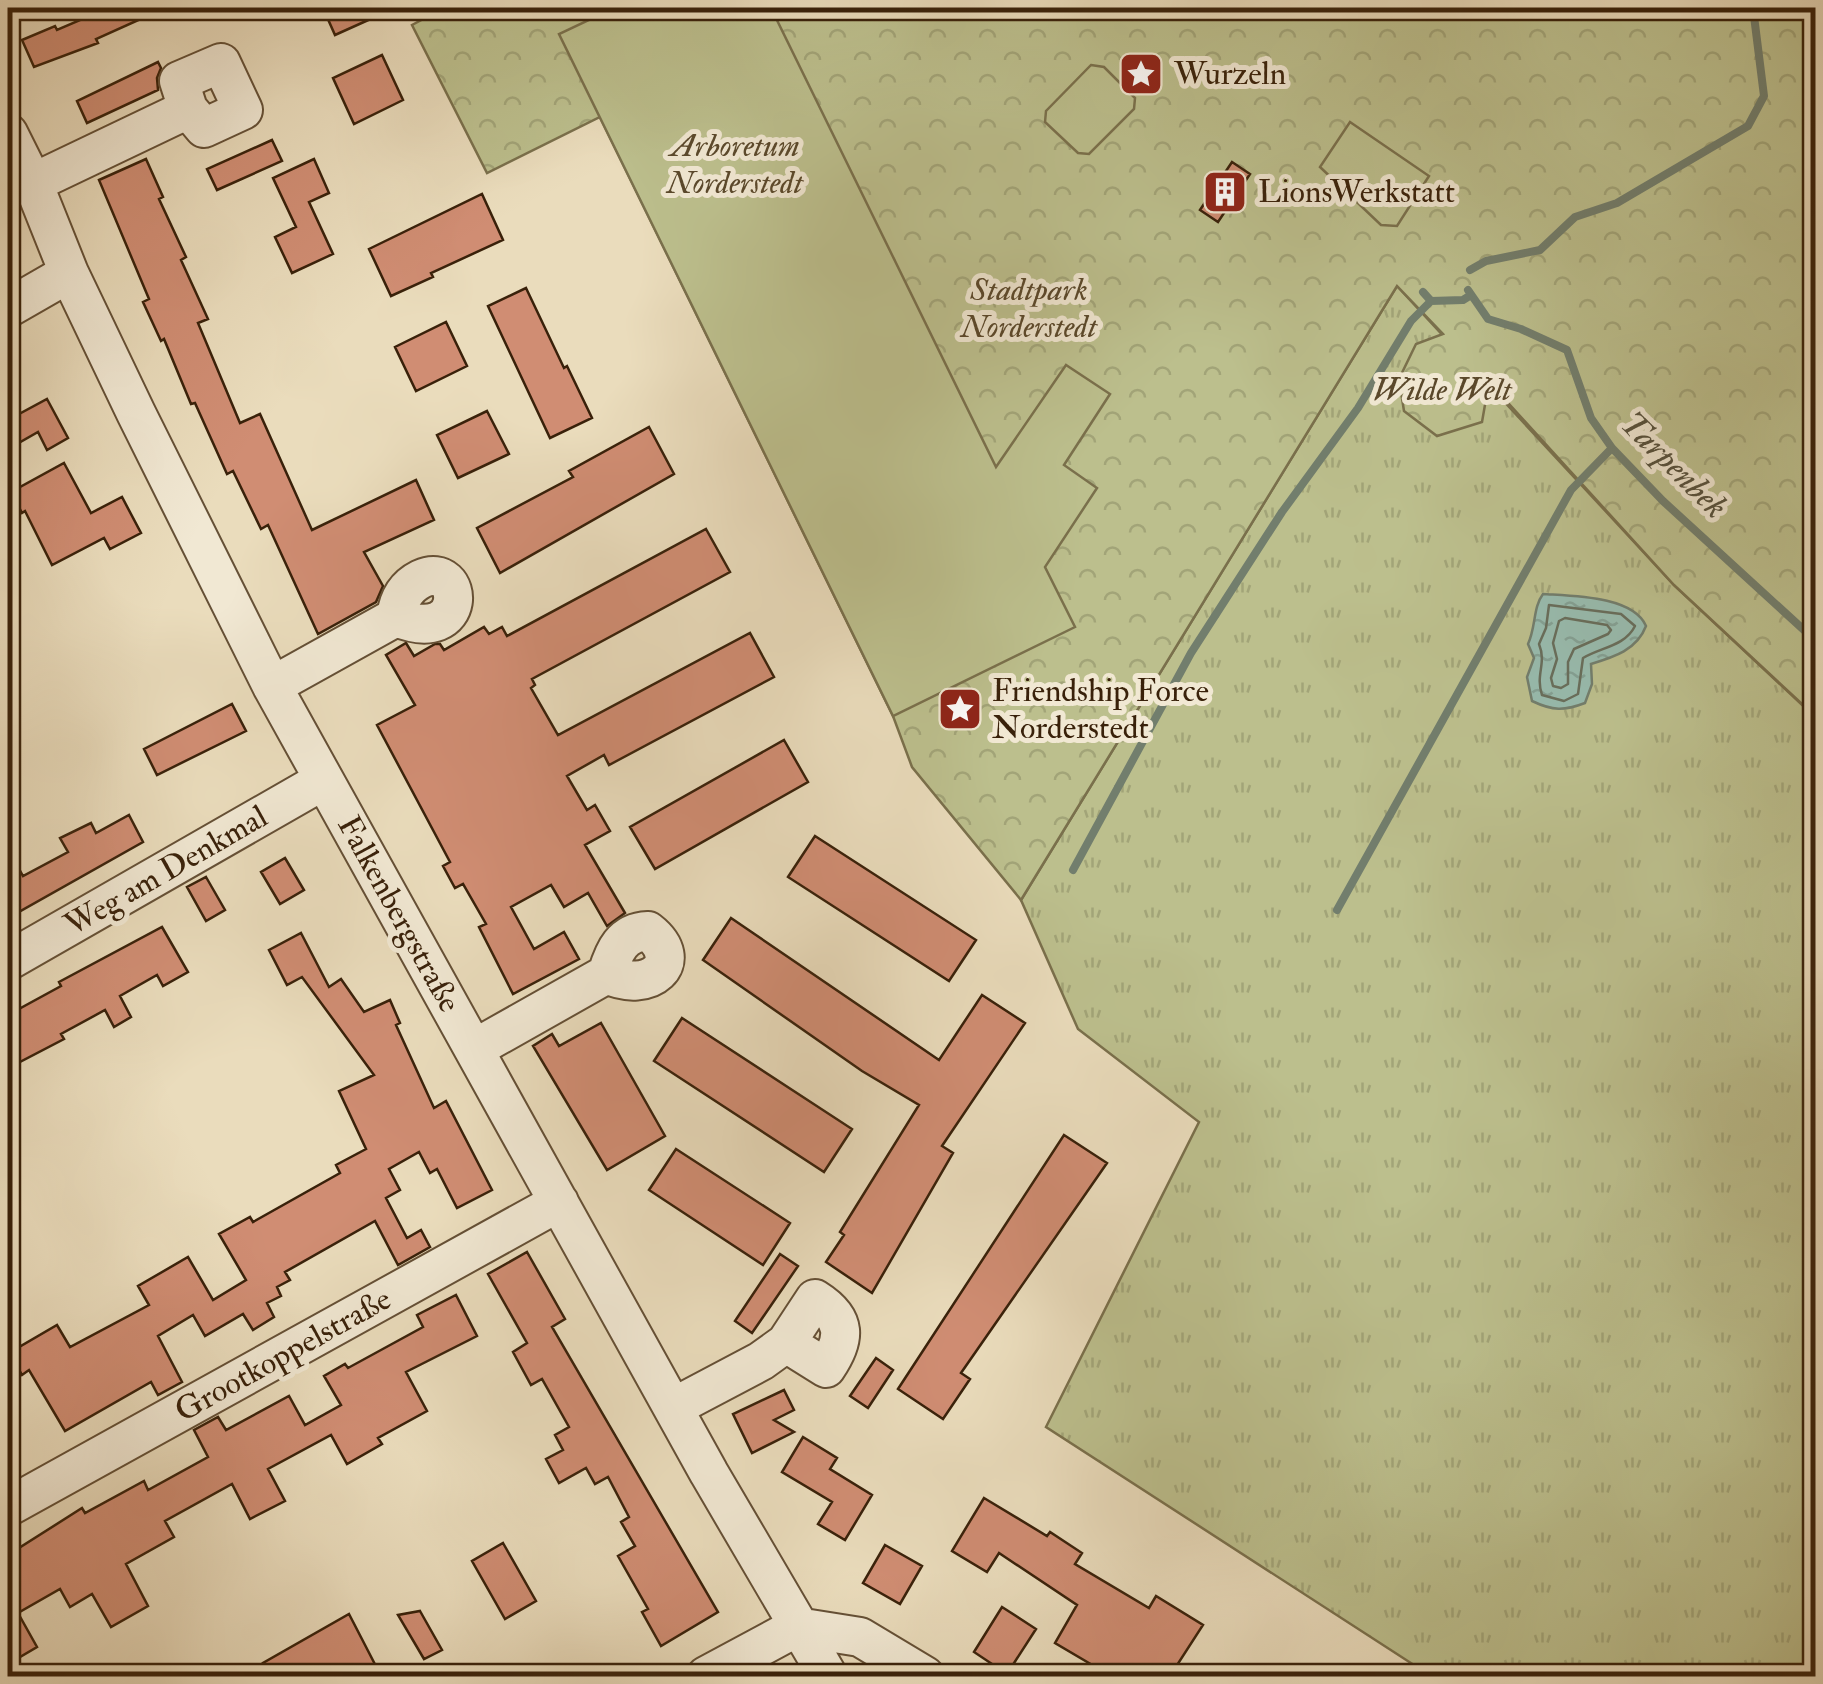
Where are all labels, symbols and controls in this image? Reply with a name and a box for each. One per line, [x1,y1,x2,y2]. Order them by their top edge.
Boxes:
place icon: Wurzeln [1118,51,1164,97]
place label: Wurzeln [1173,54,1286,94]
park label: Arboretum Norderstedt [665,126,805,203]
building icon: LionsWerkstatt [1202,169,1248,215]
place label: LionsWerkstatt [1258,172,1455,212]
park label: Stadtpark Norderstedt [959,270,1099,347]
park label: Wilde Welt [1372,370,1513,410]
water label: Tarpenbek [1611,402,1737,528]
place label: Friendship Force Norderstedt [992,671,1209,748]
place icon: Friendship Force Norderstedt [937,686,983,732]
street label: Weg am Denkmal [57,797,275,946]
street label: Falkenbergstraße [328,809,470,1019]
street label: Grootkoppelstraße [168,1279,398,1431]

